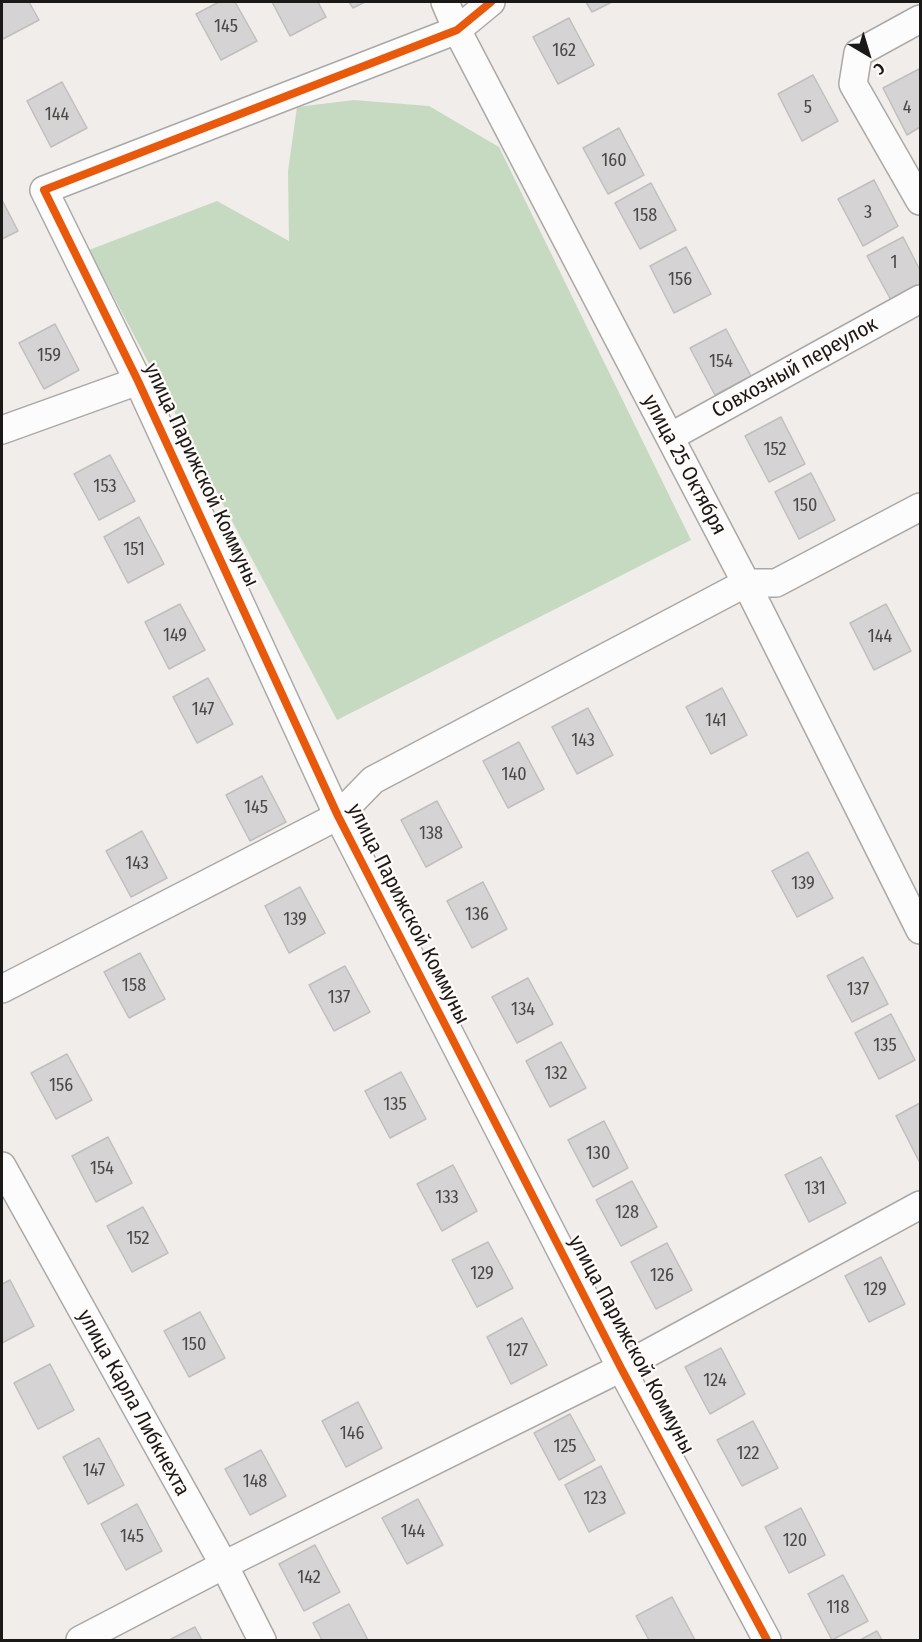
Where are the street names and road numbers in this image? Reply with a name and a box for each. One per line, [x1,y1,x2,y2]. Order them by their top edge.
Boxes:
street label: Совхозный переулок [708,312,882,424]
street label: улица Парижской Коммуны [138,359,264,591]
street label: улица 25 Октября [636,391,732,539]
street label: улица Парижской Коммуны [341,800,475,1028]
street label: улица Парижской Коммуны [563,1231,699,1459]
street label: улица Карла Либкнехта [71,1306,195,1500]

